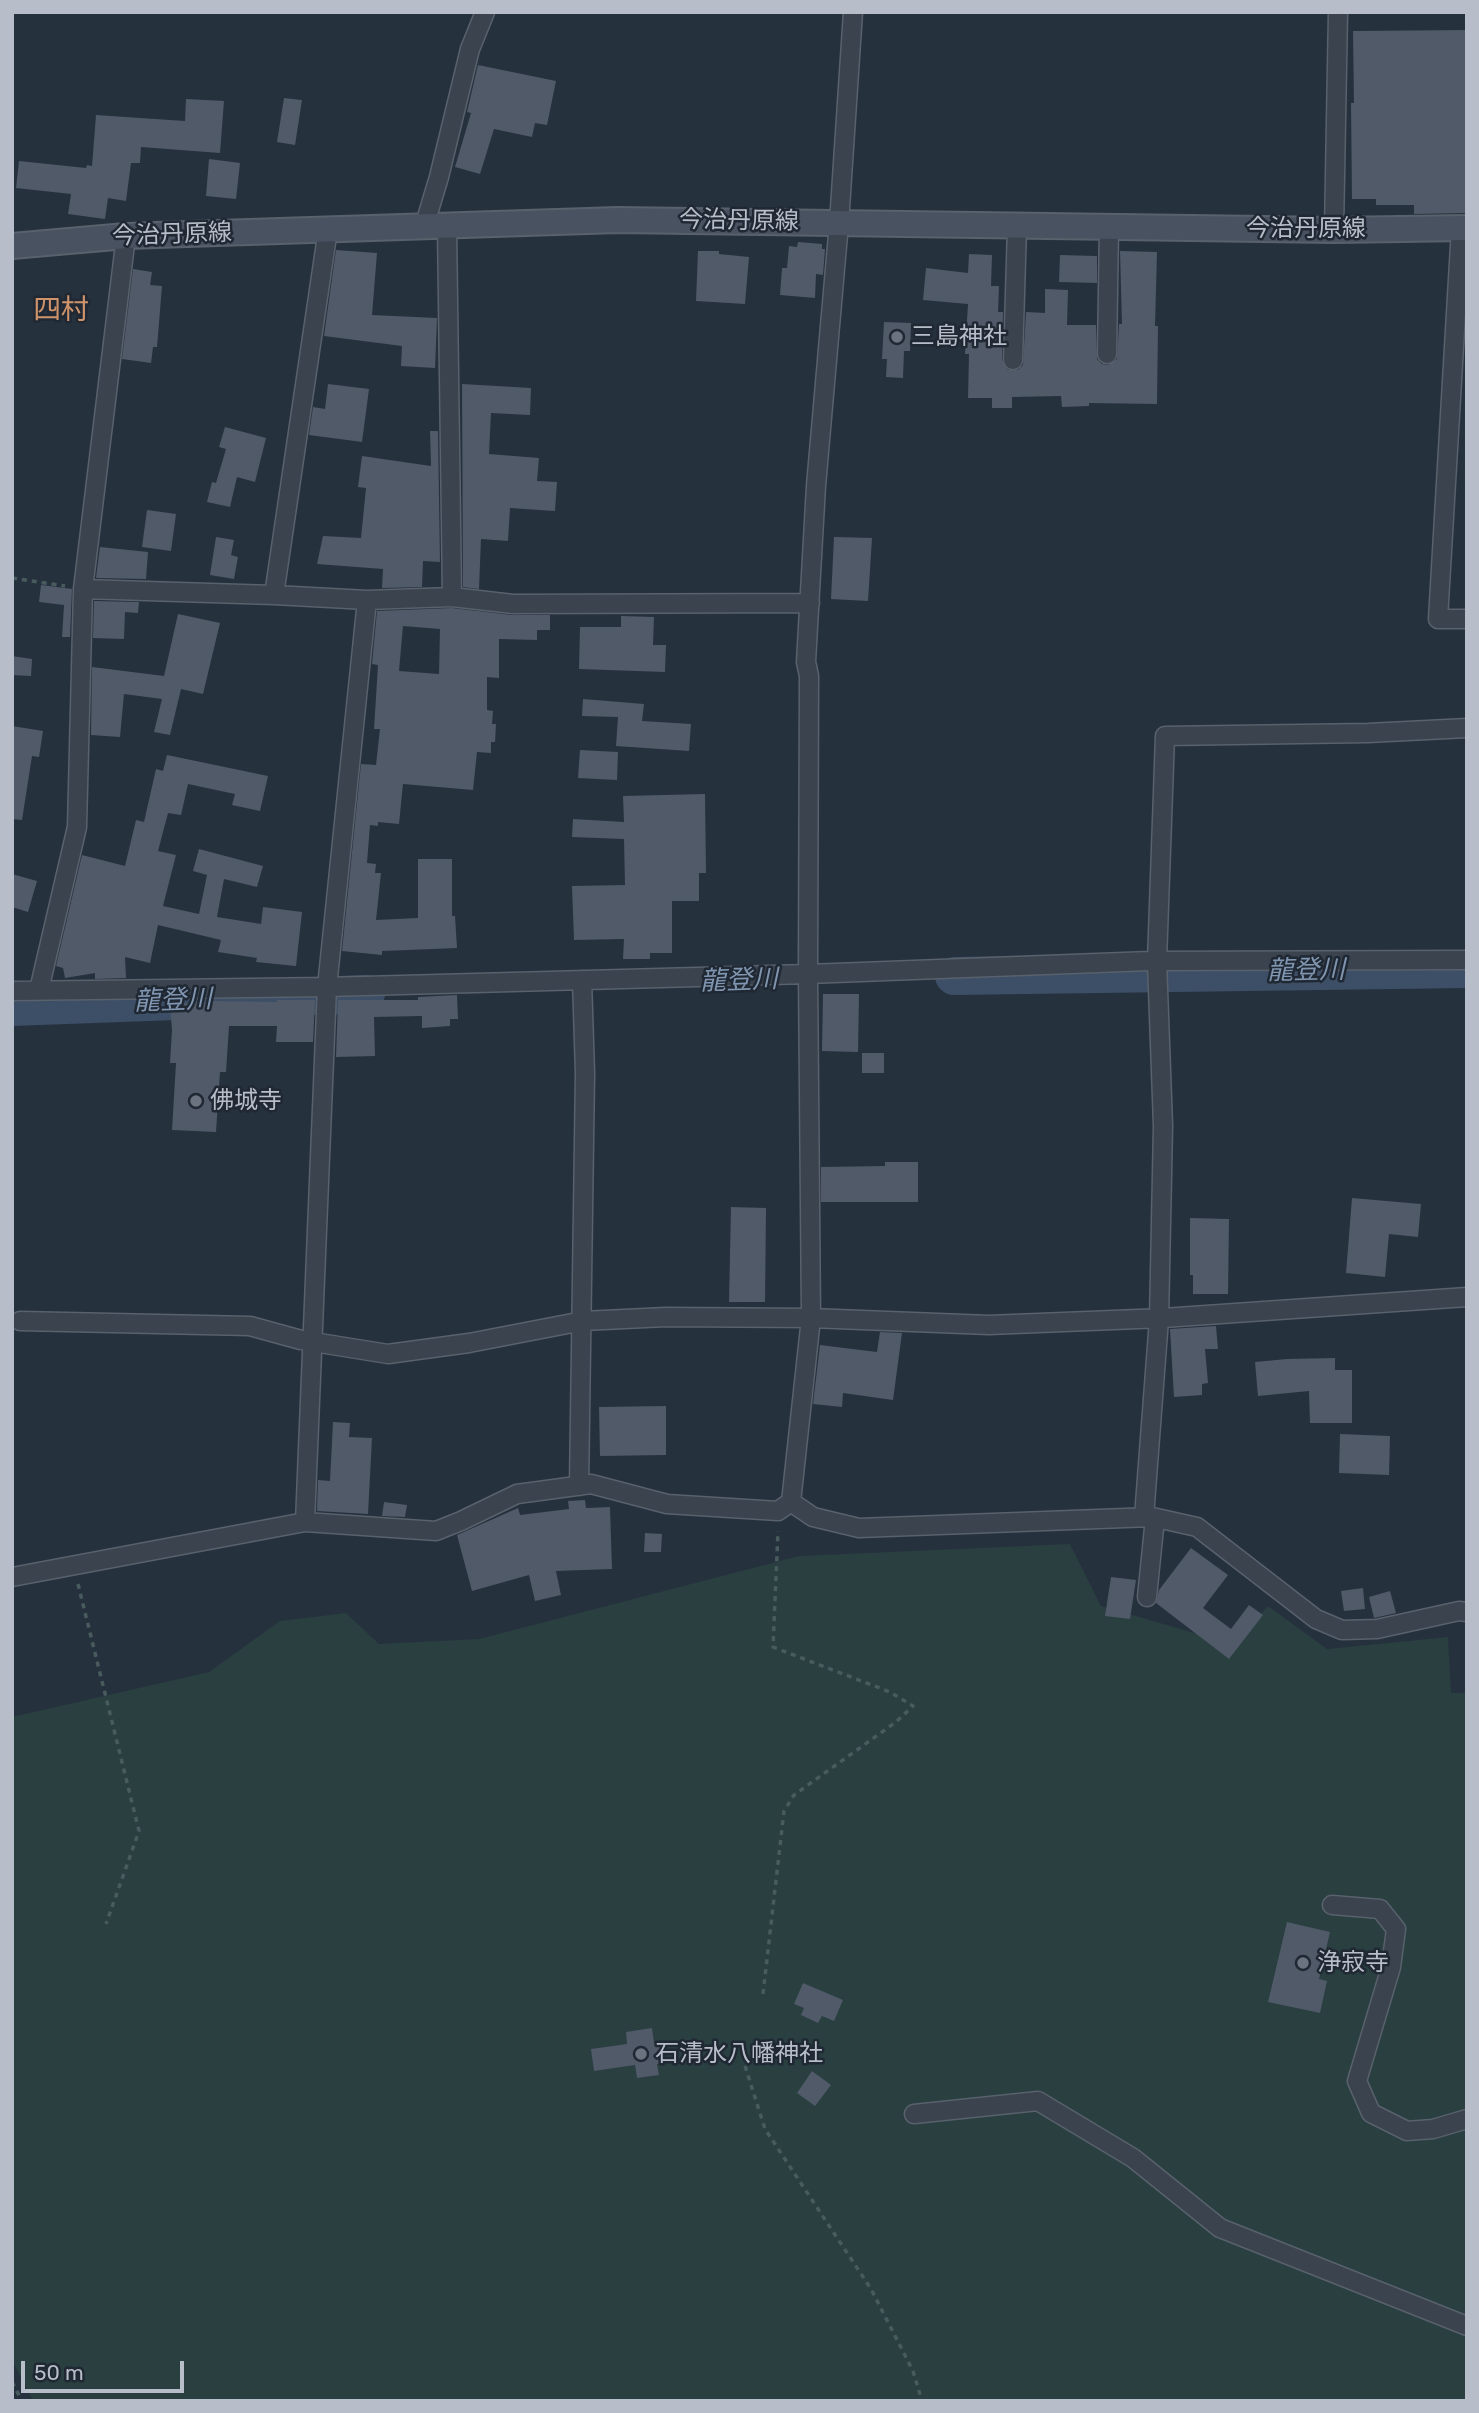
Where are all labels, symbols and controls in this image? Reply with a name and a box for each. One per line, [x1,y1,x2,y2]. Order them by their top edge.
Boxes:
street label: 今治丹原線 [679,206,799,236]
street label: 今治丹原線 [1246,215,1366,243]
street label: 今治丹原線 [112,219,232,251]
district label: 四村 [33,294,89,328]
place label: 三島神社 [911,323,1007,351]
marker: 三島神社 [889,329,905,345]
water label: 龍登川 [1267,955,1345,987]
water label: 龍登川 [699,964,779,998]
water label: 龍登川 [133,984,213,1018]
place label: 佛城寺 [210,1087,282,1115]
marker: 佛城寺 [188,1093,204,1109]
place label: 浄寂寺 [1317,1949,1389,1977]
marker: 浄寂寺 [1295,1955,1311,1971]
place label: 石清水八幡神社 [655,2040,823,2068]
marker: 石清水八幡神社 [633,2046,649,2062]
scale bar [24,2346,187,2390]
text: 50 m [34,2360,84,2385]

